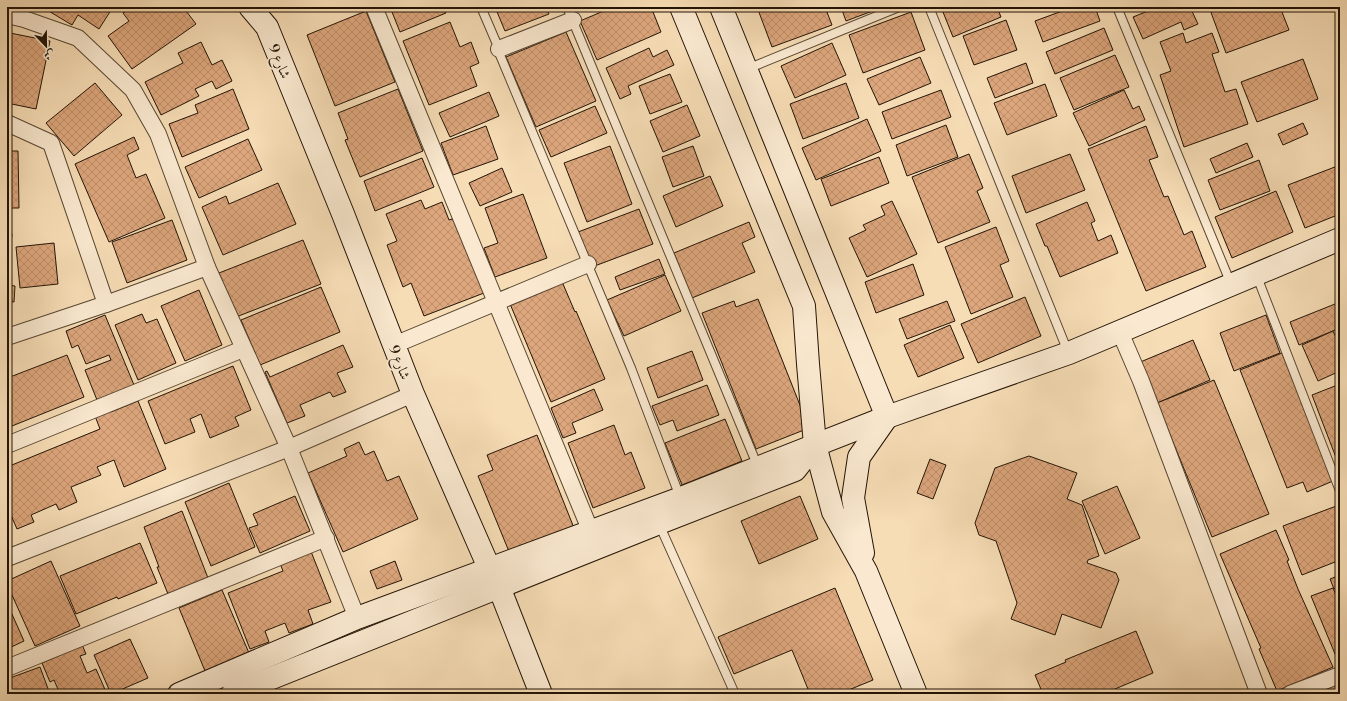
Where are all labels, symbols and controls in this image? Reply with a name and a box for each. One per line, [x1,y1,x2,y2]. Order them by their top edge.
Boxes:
north arrow [26,26,66,66]
street label: شارع 9 [262,41,294,82]
text: ش [42,46,57,63]
street label: شارع 9 [382,342,414,383]

